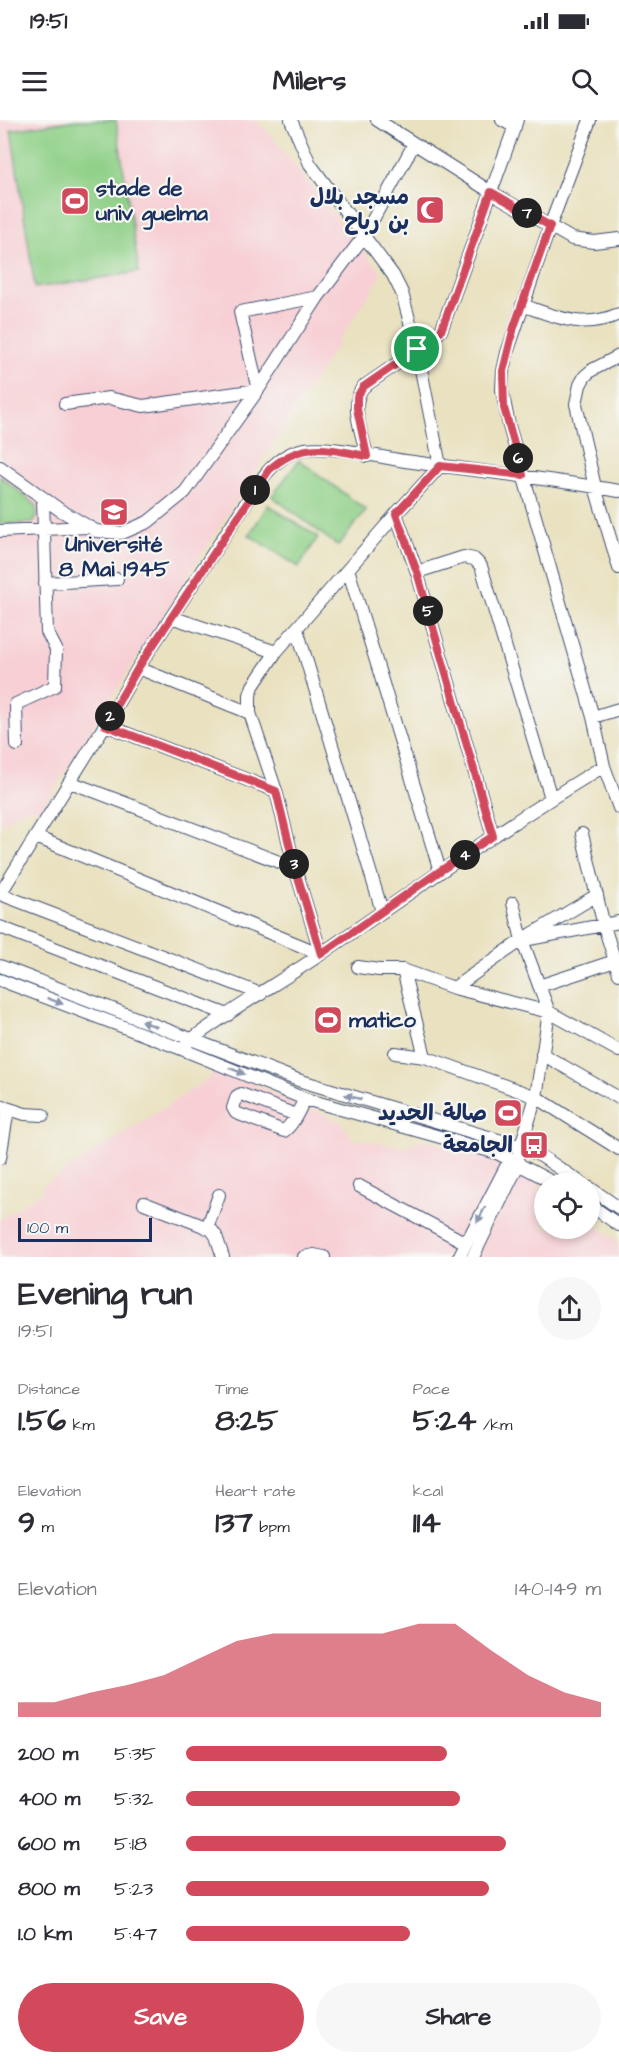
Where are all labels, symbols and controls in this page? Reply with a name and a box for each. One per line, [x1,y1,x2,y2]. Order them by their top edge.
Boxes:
text: 19:51 [30,6,67,37]
text: Milers [273,62,346,100]
icon: menu [18,65,51,98]
icon: search [568,65,601,98]
place label: stade de univ guelma [95,173,209,230]
place label: مسجد بلال بن رباح [310,182,409,238]
sports icon: stade de univ guelma [59,185,91,217]
mosque icon: مسجد بلال بن رباح [414,194,446,226]
pin: 7 [512,198,542,228]
text: 7 [522,202,532,224]
pin [391,323,442,374]
icon: arrive [400,332,433,365]
pin: 6 [503,443,533,473]
text: 6 [513,447,523,469]
pin: 1 [240,475,270,505]
text: 1 [254,479,256,501]
school or university icon: Université 8 Mai 1945 [98,496,130,528]
place label: Université 8 Mai 1945 [59,529,170,585]
pin: 5 [413,596,443,626]
text: 5 [422,600,434,622]
pin: 2 [95,701,125,731]
text: 2 [105,705,115,727]
pin: 4 [450,840,480,870]
text: 4 [460,844,470,866]
pin: 3 [279,849,309,879]
text: 3 [290,853,298,875]
one-way arrow [46,997,64,1006]
sports icon: matico [312,1004,344,1036]
place label: matico [349,1005,416,1036]
one-way arrow [140,1019,158,1029]
one-way arrow [228,1066,246,1076]
one-way arrow [344,1092,362,1101]
sports icon: صالة الحديد [492,1097,524,1129]
place label: صالة الحديد [378,1098,487,1129]
bus stop icon: الجامعة [518,1129,550,1161]
place label: الجامعة [443,1130,513,1161]
map controls [534,1173,600,1239]
button: locate [534,1173,600,1239]
one-way arrow [476,1207,486,1224]
scale bar [18,1215,152,1242]
text: 100 m [27,1217,68,1239]
text: Evening run [18,1271,192,1317]
button: share [538,1277,601,1340]
text: 19:51 [18,1317,52,1345]
text: Distance [18,1378,80,1400]
text: Time [215,1378,249,1400]
text: Pace [413,1378,450,1400]
text: 1.56 [18,1400,66,1442]
text: 8:25 [215,1400,278,1442]
text: 5:24 [413,1400,477,1442]
text: km [66,1414,95,1436]
text: /km [477,1414,512,1436]
text: Elevation [18,1480,81,1502]
text: Heart rate [215,1480,296,1502]
text: kcal [413,1480,443,1502]
text: 9 [18,1502,35,1544]
text: 137 [215,1502,253,1544]
text: 114 [413,1502,441,1544]
text: m [35,1516,54,1538]
text: bpm [253,1516,290,1538]
text: Elevation [18,1575,97,1603]
text: 140–149 m [515,1575,601,1603]
text: 200 m [18,1740,78,1768]
text: 5:35 [114,1740,156,1768]
text: 400 m [18,1785,80,1813]
text: 5:32 [114,1785,153,1813]
text: 600 m [18,1830,79,1858]
text: 5:18 [114,1830,147,1858]
text: 800 m [18,1875,80,1903]
text: 5:23 [114,1875,153,1903]
text: 1.0 km [18,1920,72,1948]
text: 5:47 [114,1920,157,1948]
button: Save [18,1983,304,2052]
button: Share [316,1983,601,2052]

